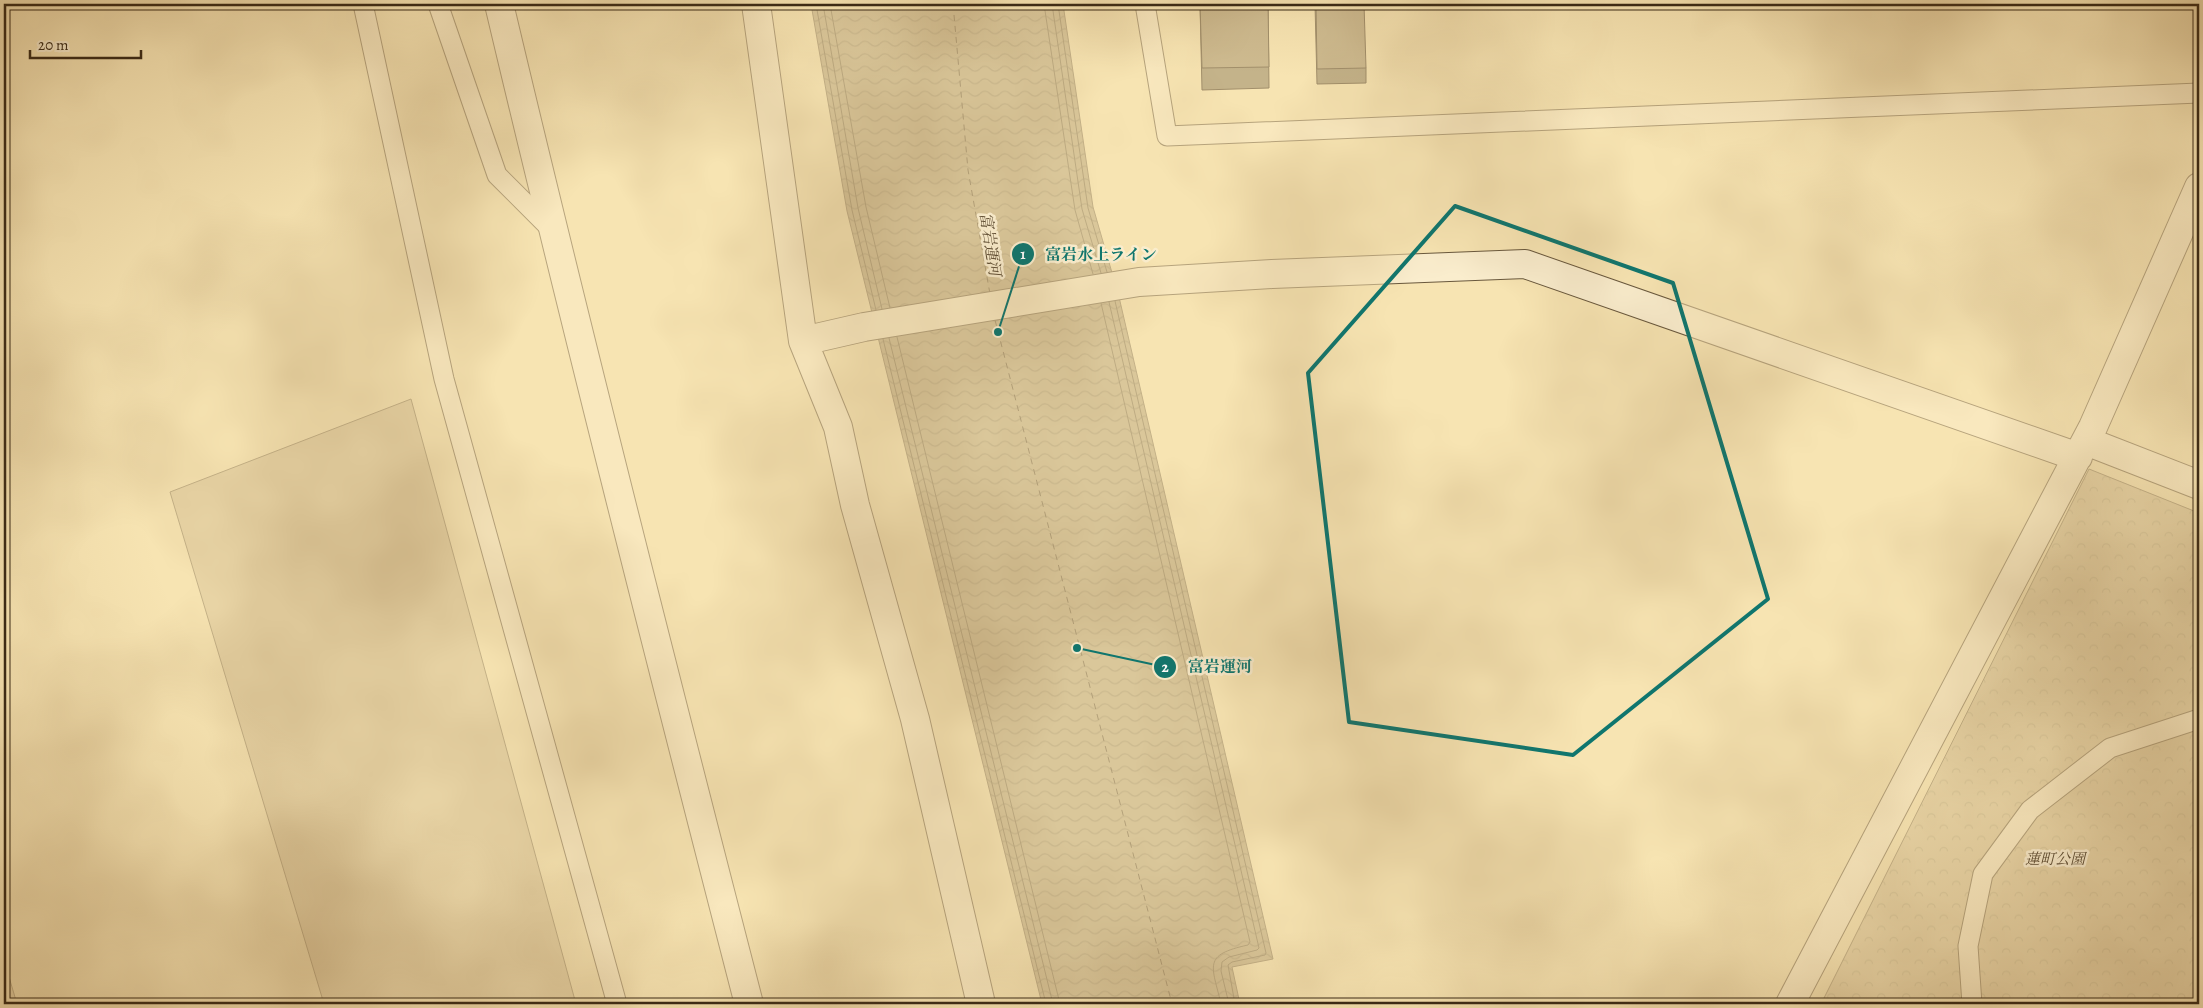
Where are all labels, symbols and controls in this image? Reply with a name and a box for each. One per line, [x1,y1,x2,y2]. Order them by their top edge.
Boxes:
scale bar [30,28,141,60]
text: 20 m [38,35,69,55]
water label: 富岩運河 [974,211,1006,280]
callout: 富岩水上ライン [1010,239,1167,270]
text: 1 [1020,244,1026,264]
text: 富岩水上ライン [1045,244,1157,266]
callout: 富岩運河 [1153,651,1262,682]
text: 富岩運河 [1188,656,1252,678]
text: 2 [1161,657,1169,677]
park label: 蓮町公園 [2025,849,2088,869]

